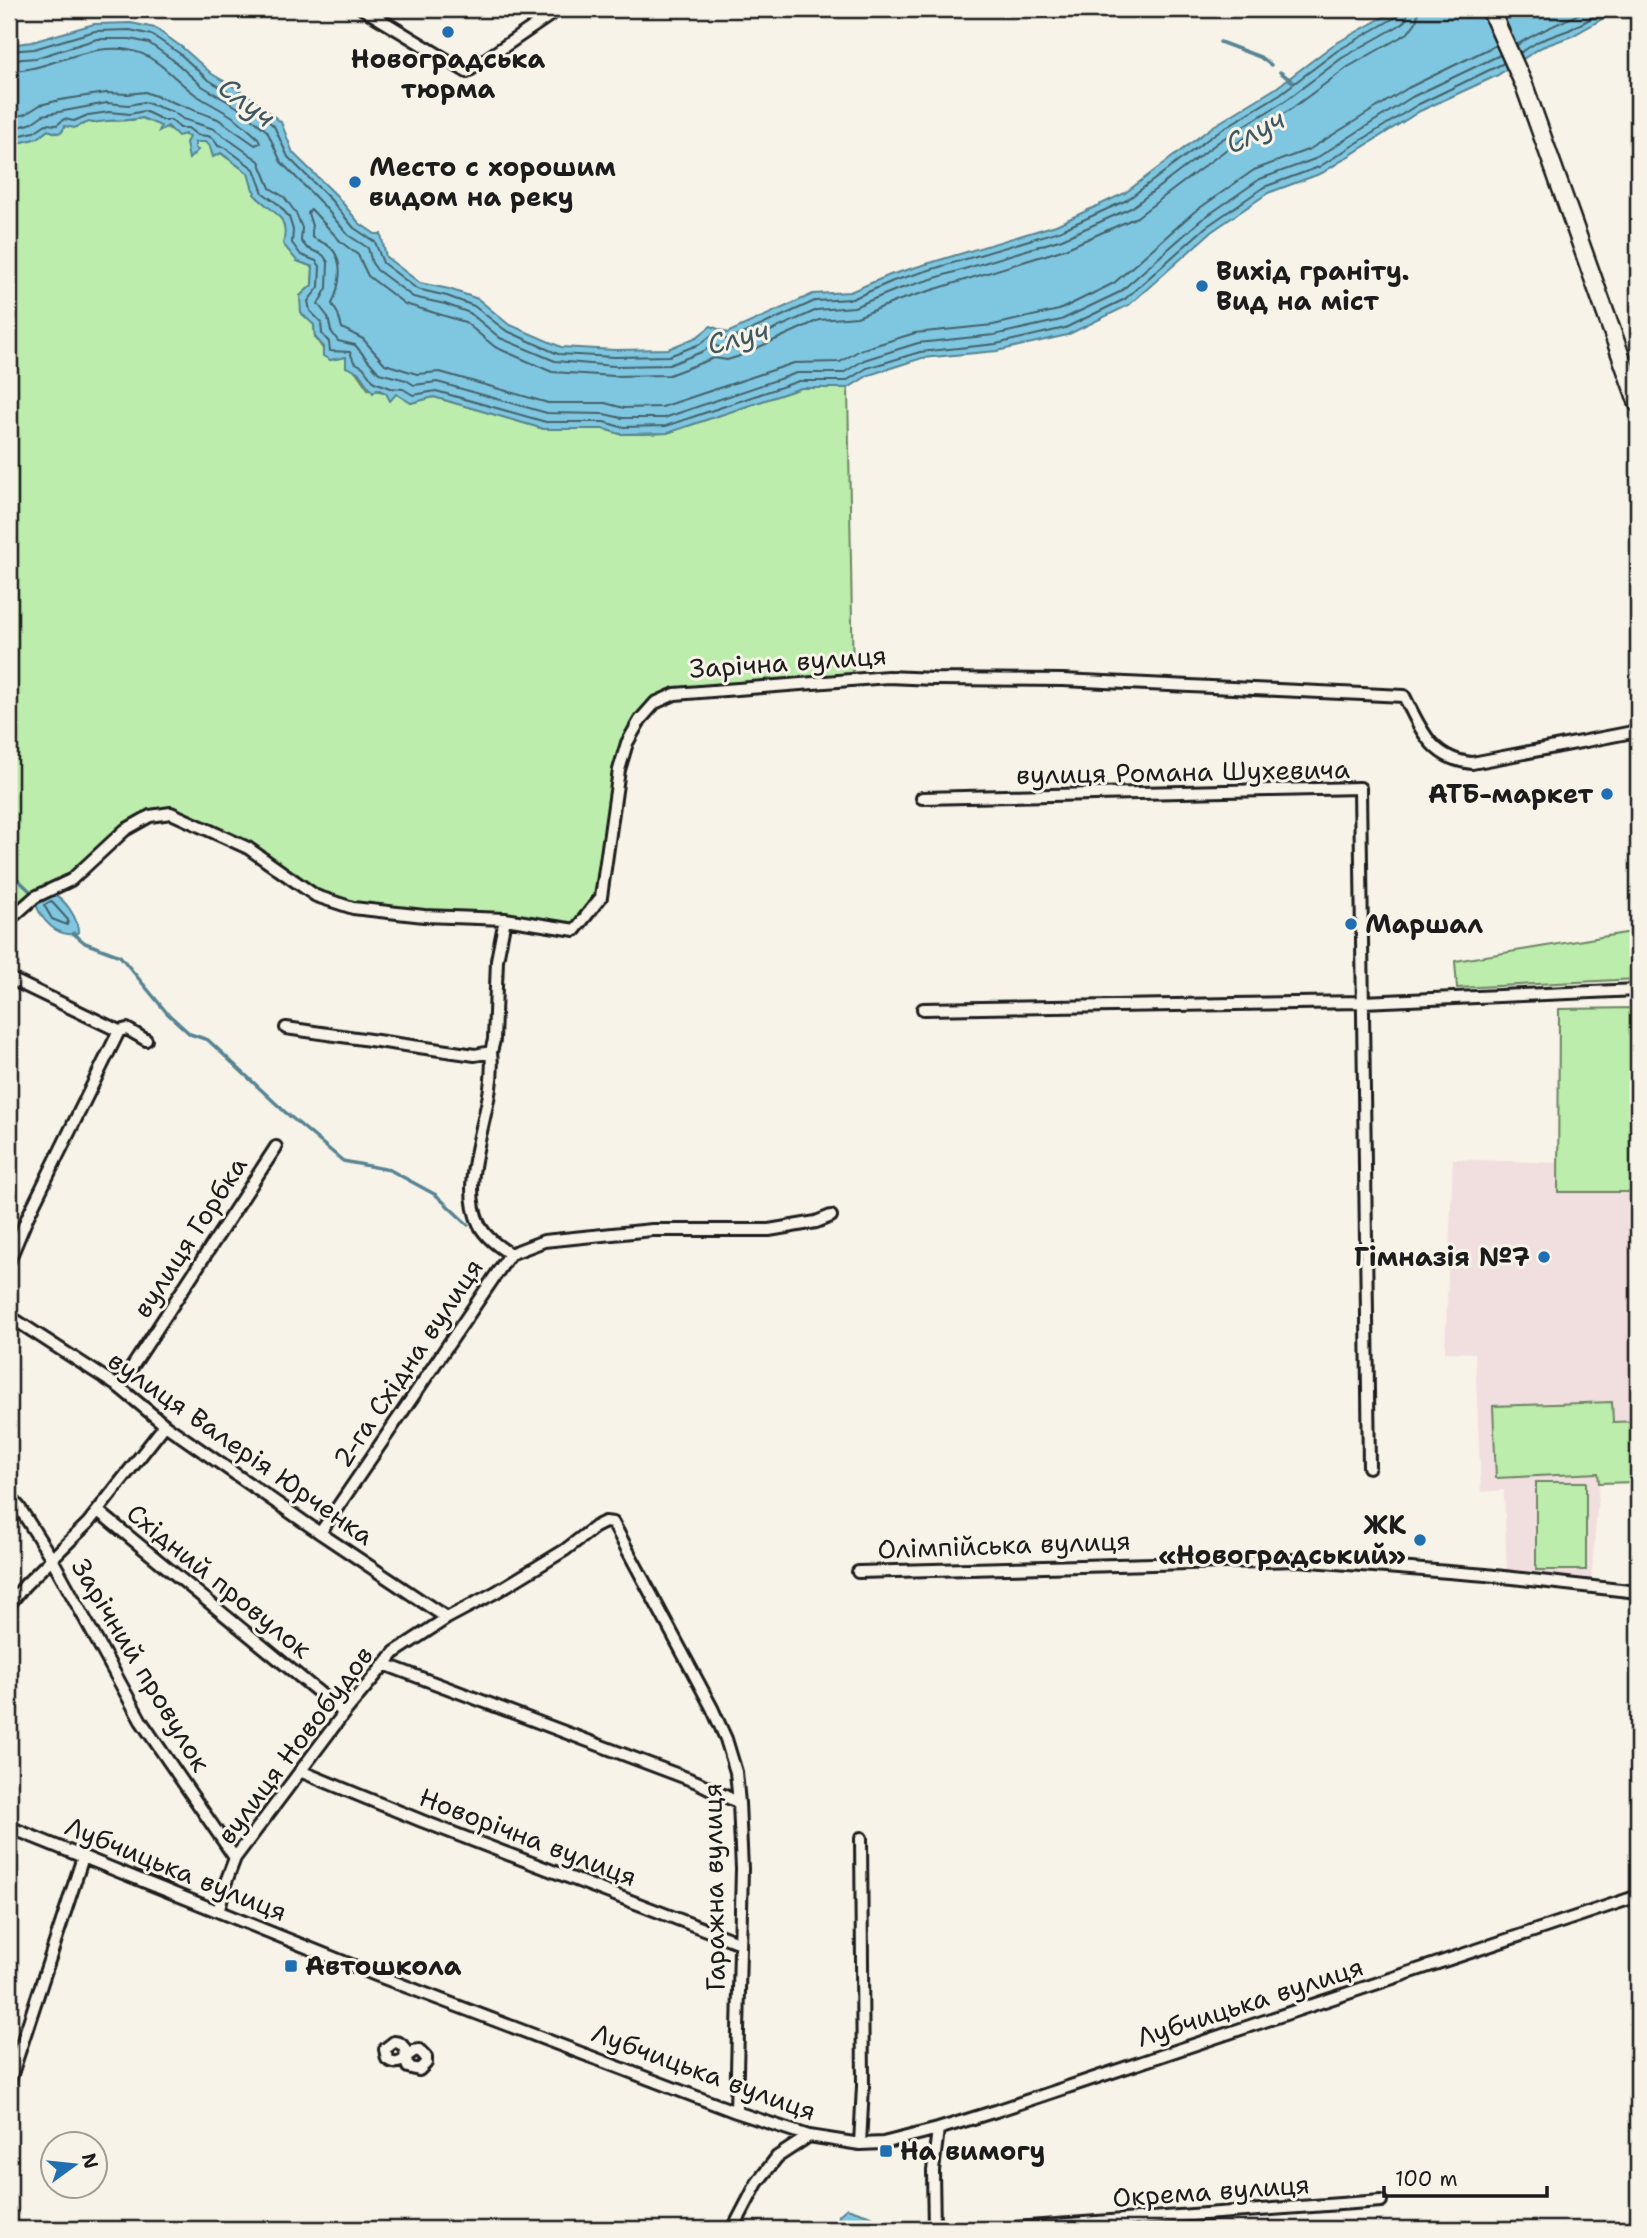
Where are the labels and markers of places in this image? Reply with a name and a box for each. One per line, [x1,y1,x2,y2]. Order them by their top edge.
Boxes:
marker: Новоградська тюрма [440,24,456,40]
place label: Новоградська тюрма [351,41,545,106]
place label: Место с хорошим видом на реку [369,149,616,214]
marker: Место с хорошим видом на реку [347,174,363,190]
place label: Вихід граніту. Вид на міст [1216,253,1410,318]
marker: Вихід граніту. Вид на міст [1194,278,1210,294]
place label: АТБ-маркет [1428,776,1593,811]
marker: АТБ-маркет [1599,786,1615,802]
place label: Маршал [1365,906,1483,941]
marker: Маршал [1343,916,1359,932]
place label: Гімназія №7 [1354,1239,1530,1274]
marker: Гімназія №7 [1536,1249,1552,1265]
place label: ЖК «Новоградський» [1158,1507,1406,1572]
marker: ЖК «Новоградський» [1412,1532,1428,1548]
place label: Автошкола [305,1948,462,1983]
marker: Автошкола [283,1958,299,1974]
place label: На вимогу [900,2133,1045,2168]
marker: На вимогу [878,2143,894,2159]

